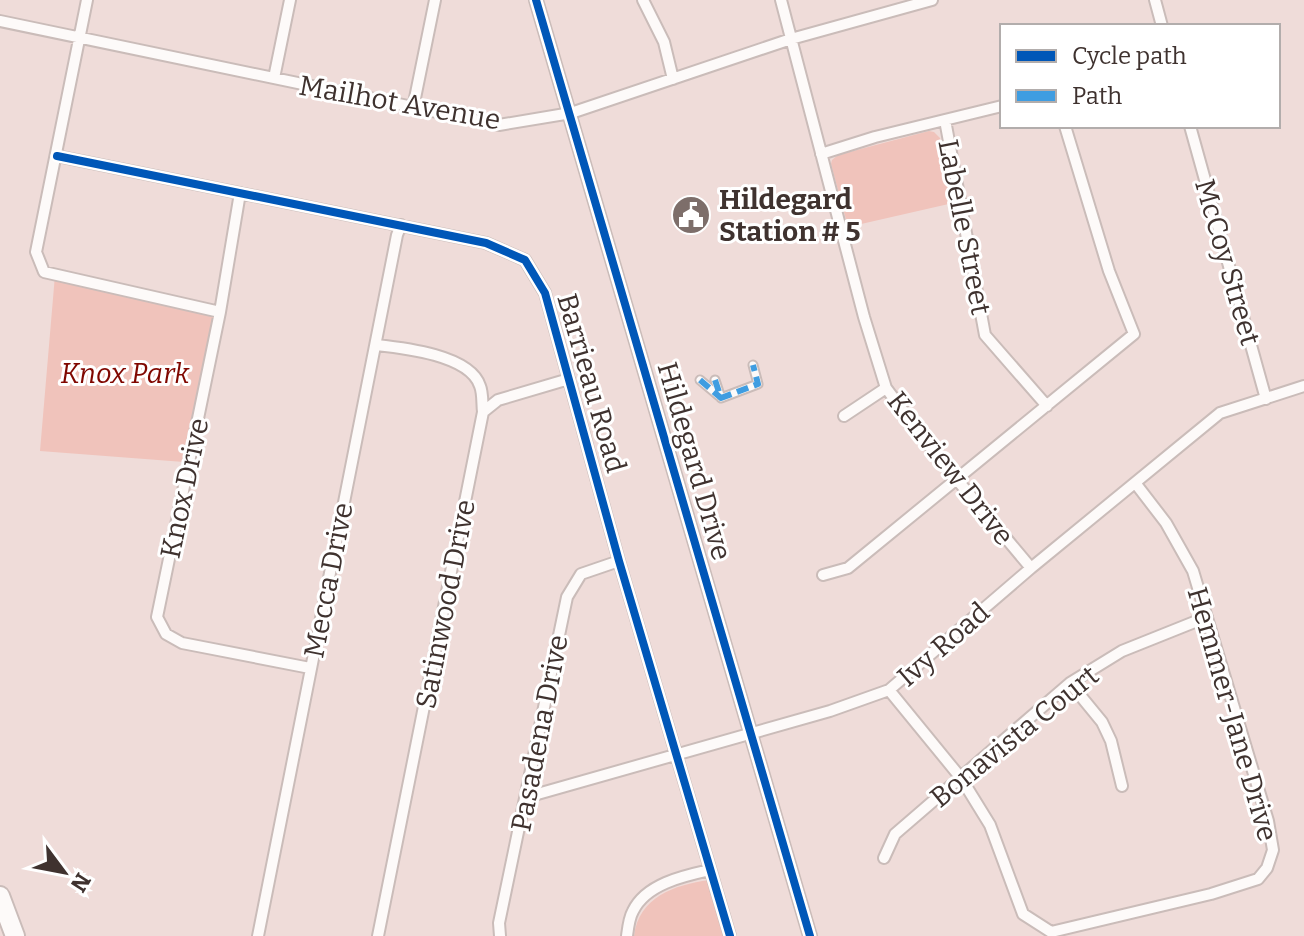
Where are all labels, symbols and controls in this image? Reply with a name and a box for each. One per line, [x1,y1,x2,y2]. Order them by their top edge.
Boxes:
legend [1000,24,1280,128]
text: Cycle path [1072,42,1187,70]
street label: Mailhot Avenue [297,69,503,136]
text: Path [1072,82,1122,110]
street label: Labelle Street [931,137,998,318]
street label: McCoy Street [1188,175,1267,349]
place label: Hildegard Station # 5 [719,183,861,248]
public building icon: Hildegard Station # 5 [670,194,712,236]
street label: Barrieau Road [550,290,633,476]
park label: Knox Park [60,357,190,390]
street label: Hildegard Drive [651,358,739,564]
street label: Kenview Drive [880,385,1021,552]
street label: Knox Drive [154,415,215,561]
street label: Satinwood Drive [409,497,482,711]
street label: Mecca Drive [297,500,360,661]
street label: Hemmer-Jane Drive [1180,583,1285,845]
street label: Ivy Road [891,596,996,693]
street label: Pasadena Drive [504,632,575,834]
street label: Bonavista Court [924,659,1105,814]
north arrow [24,832,104,912]
text: N [65,868,96,897]

